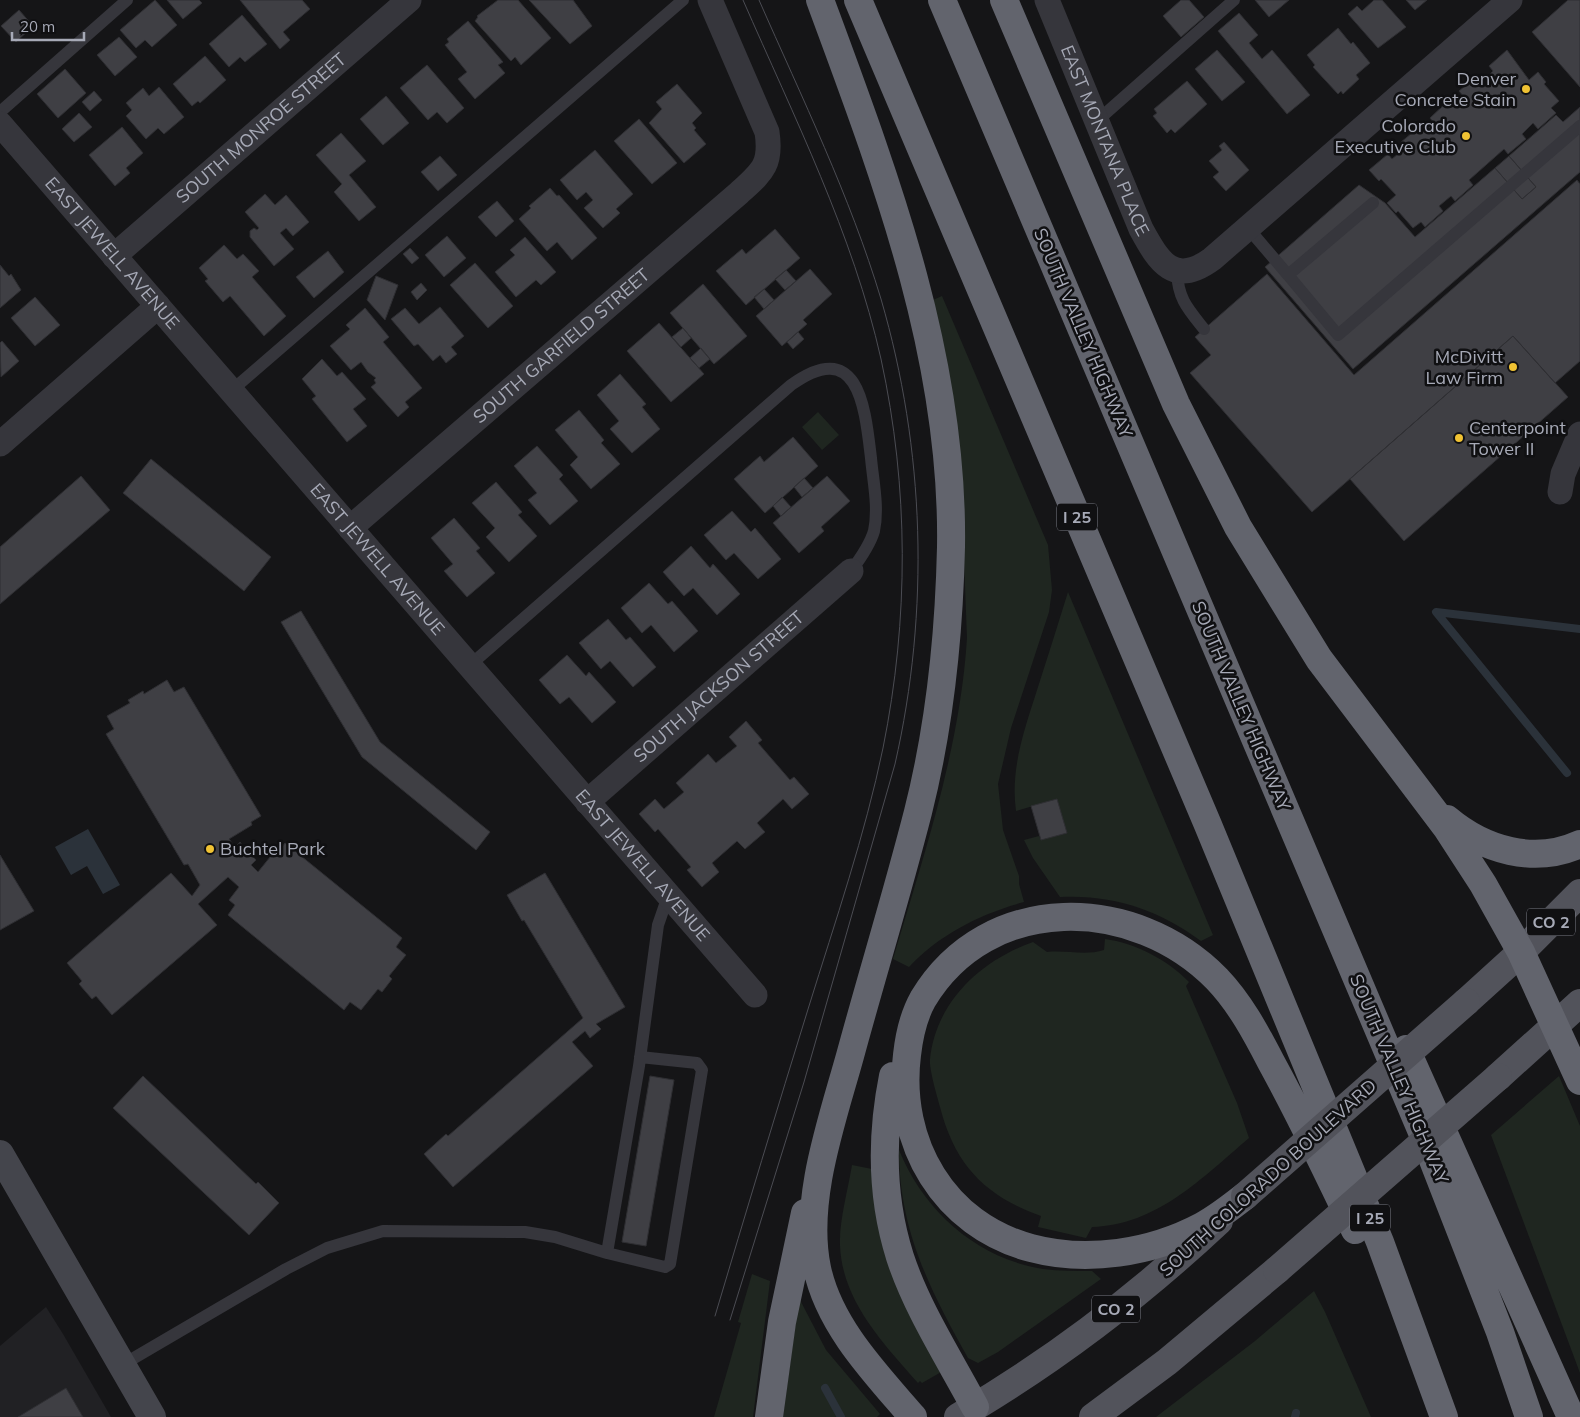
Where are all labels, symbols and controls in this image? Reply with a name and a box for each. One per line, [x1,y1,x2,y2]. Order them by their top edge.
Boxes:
scale bar [12,10,85,42]
text: 20 m [20,17,55,36]
street label: EAST MONTANA PLACE [1056,42,1155,240]
street label: SOUTH MONROE STREET [171,48,351,208]
place label: Denver Concrete Stain [1395,67,1516,111]
marker: Denver Concrete Stain [1520,83,1532,95]
place label: Colorado Executive Club [1335,114,1456,158]
marker: Colorado Executive Club [1460,130,1472,142]
street label: EAST JEWELL AVENUE [40,172,185,334]
street label: SOUTH VALLEY HIGHWAY [1029,225,1139,442]
street label: SOUTH GARFIELD STREET [468,263,654,428]
place label: McDivitt Law Firm [1425,345,1503,389]
marker: McDivitt Law Firm [1507,361,1519,373]
place label: Centerpoint Tower II [1469,416,1566,460]
marker: Centerpoint Tower II [1453,432,1465,444]
street label: EAST JEWELL AVENUE [305,478,450,640]
road number: I 25 [1057,504,1097,530]
street label: SOUTH VALLEY HIGHWAY [1187,598,1297,815]
street label: SOUTH JACKSON STREET [628,605,809,767]
street label: EAST JEWELL AVENUE [571,784,715,946]
place label: Buchtel Park [220,837,326,860]
marker: Buchtel Park [204,843,216,855]
road number: CO 2 [1527,909,1575,936]
street label: SOUTH VALLEY HIGHWAY [1345,971,1455,1188]
street label: SOUTH COLORADO BOULEVARD [1154,1074,1381,1281]
road number: I 25 [1350,1204,1390,1232]
road number: CO 2 [1092,1296,1140,1322]

